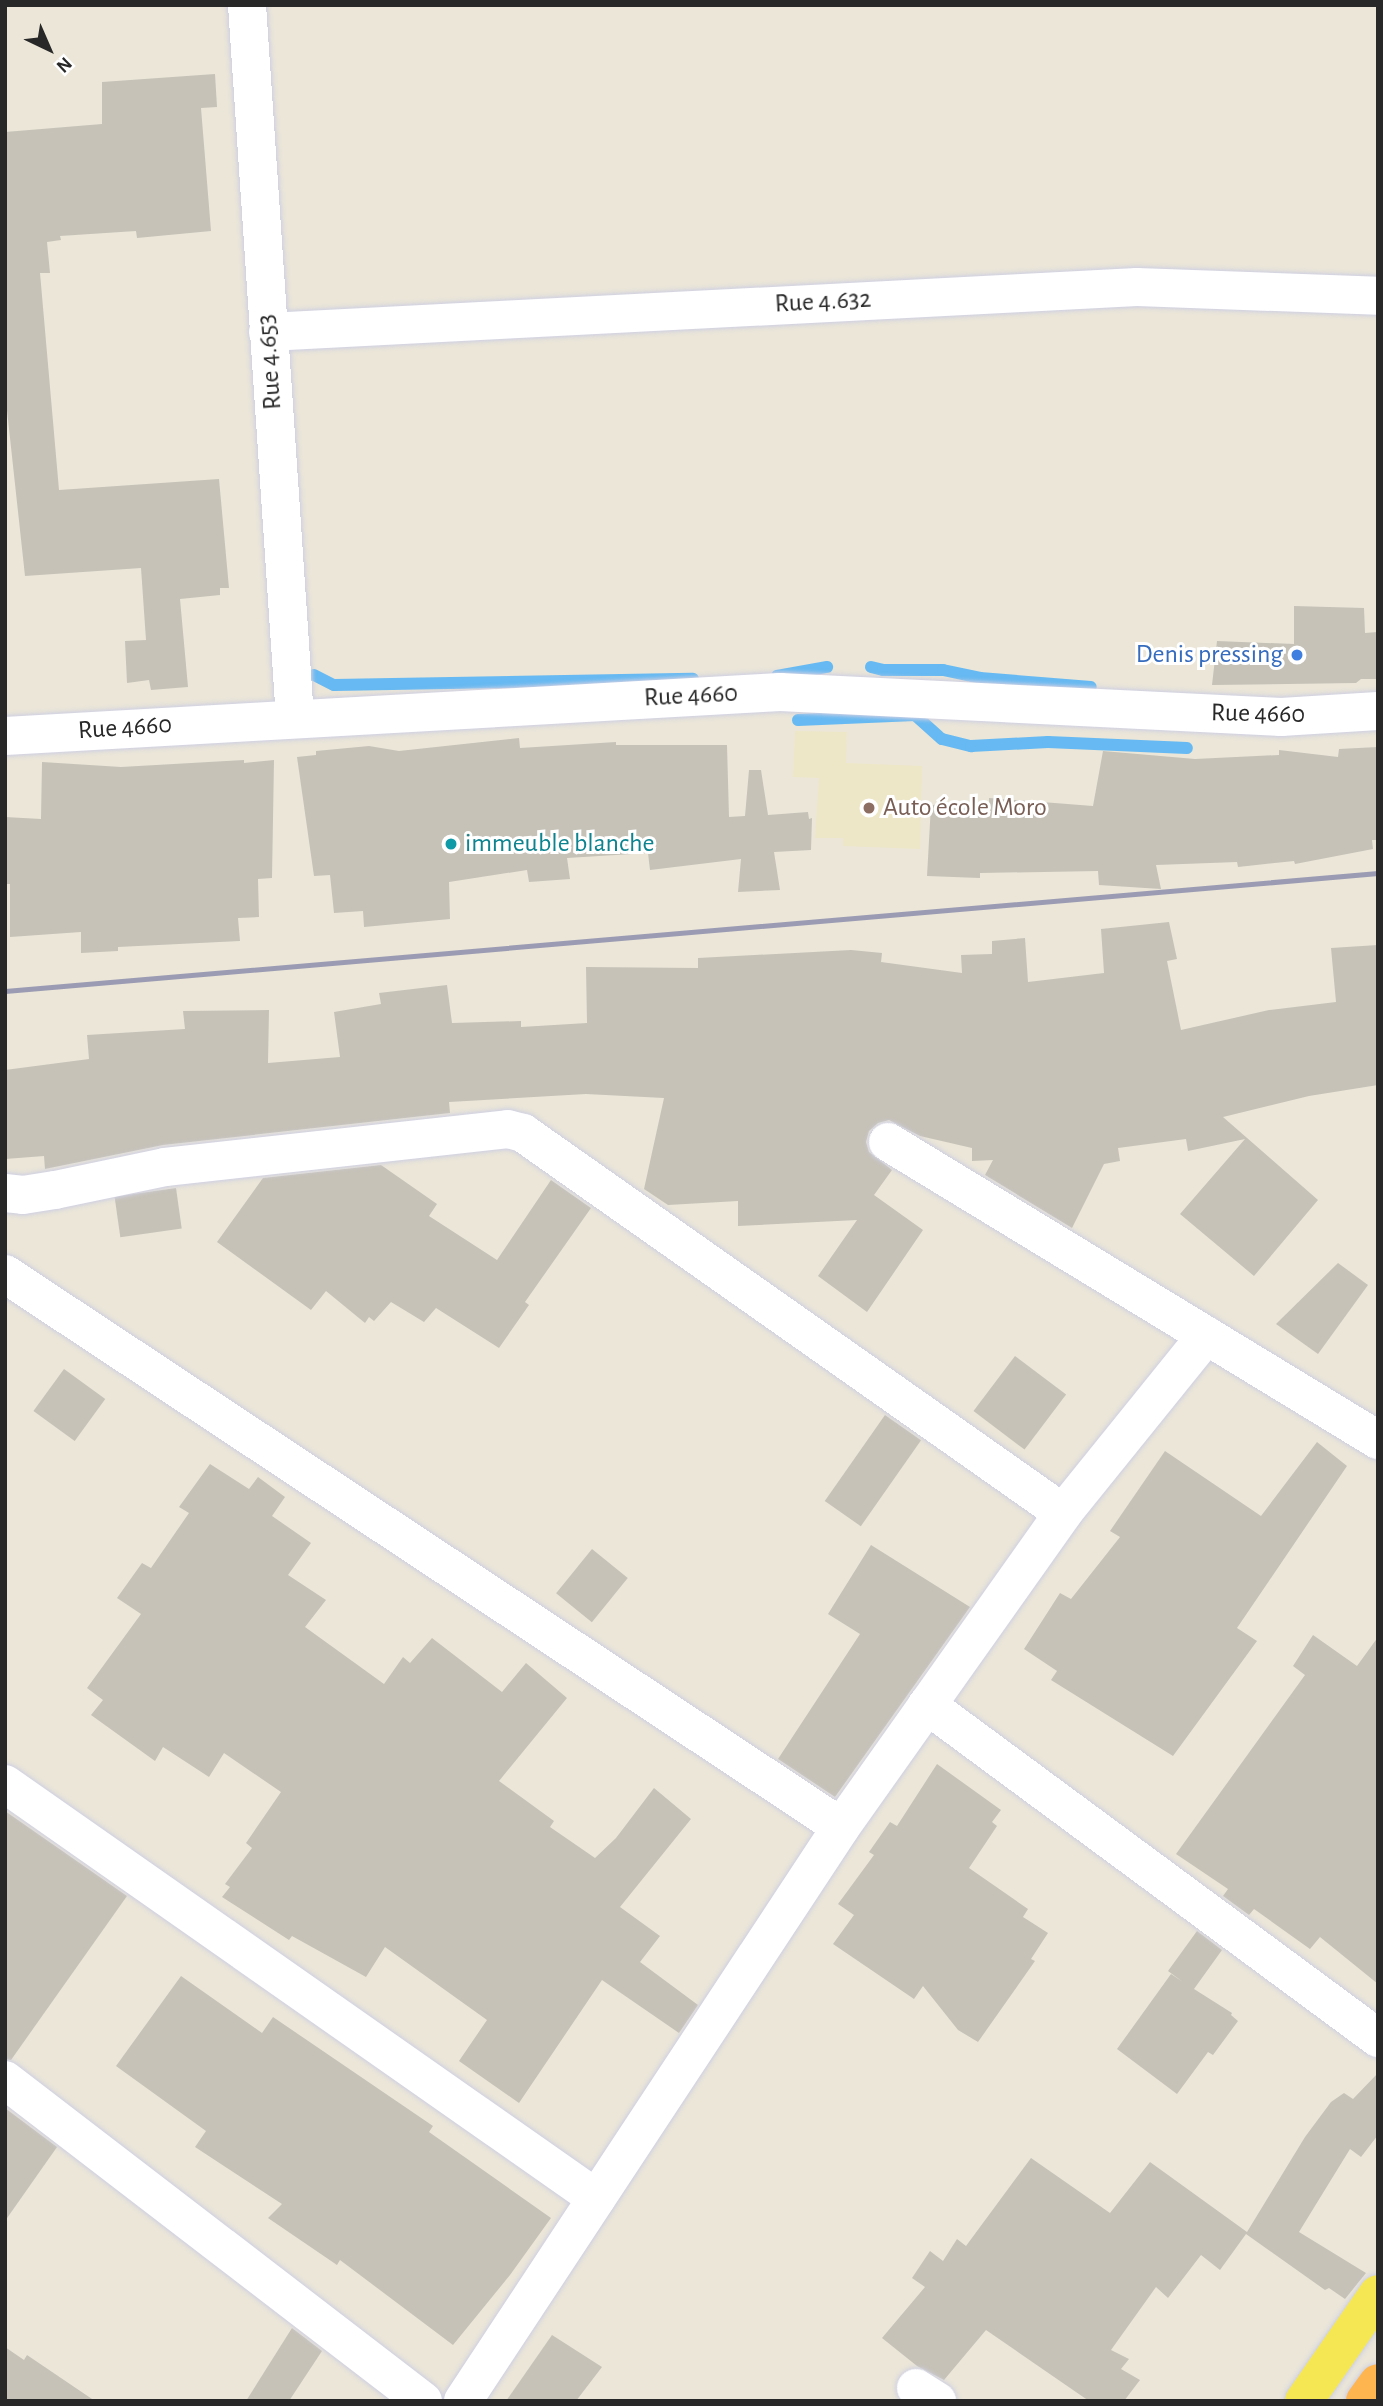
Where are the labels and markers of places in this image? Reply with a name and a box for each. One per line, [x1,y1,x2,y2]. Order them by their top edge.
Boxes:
place label: Denis pressing [1136,639,1283,671]
marker: Denis pressing [1289,647,1305,663]
place label: Auto école Moro [883,792,1047,824]
marker: Auto école Moro [861,800,877,816]
place label: immeuble blanche [465,828,654,860]
marker: immeuble blanche [443,836,459,852]

